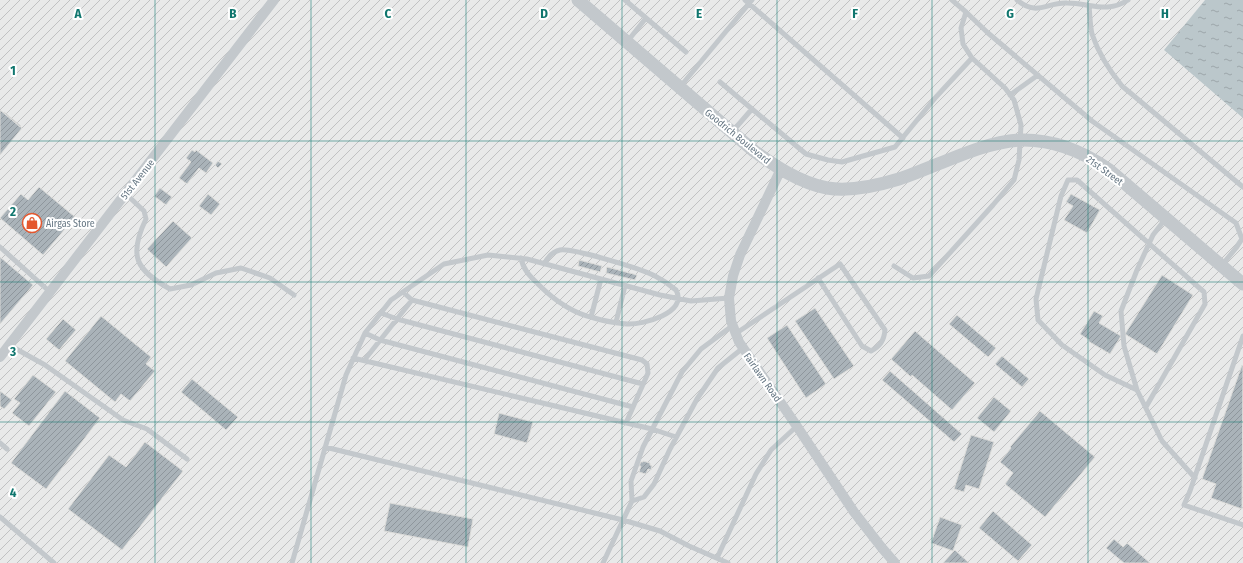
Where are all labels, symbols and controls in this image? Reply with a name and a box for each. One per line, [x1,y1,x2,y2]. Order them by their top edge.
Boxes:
text: A [73,6,82,21]
text: B [229,6,237,21]
text: C [385,6,392,21]
text: D [540,6,548,21]
text: E [696,6,702,21]
text: F [852,6,858,21]
text: G [1006,6,1014,21]
text: H [1161,6,1169,21]
text: 1 [10,63,16,78]
street label: Goodrich Boulevard [702,107,773,167]
street label: 21st Street [1084,153,1126,189]
street label: 51st Avenue [118,157,157,202]
text: 2 [9,204,16,219]
shop icon: Airgas Store [21,212,43,234]
place label: Airgas Store [46,218,95,230]
text: 3 [9,344,16,359]
street label: Fairlawn Road [741,351,783,404]
text: 4 [10,485,17,500]

